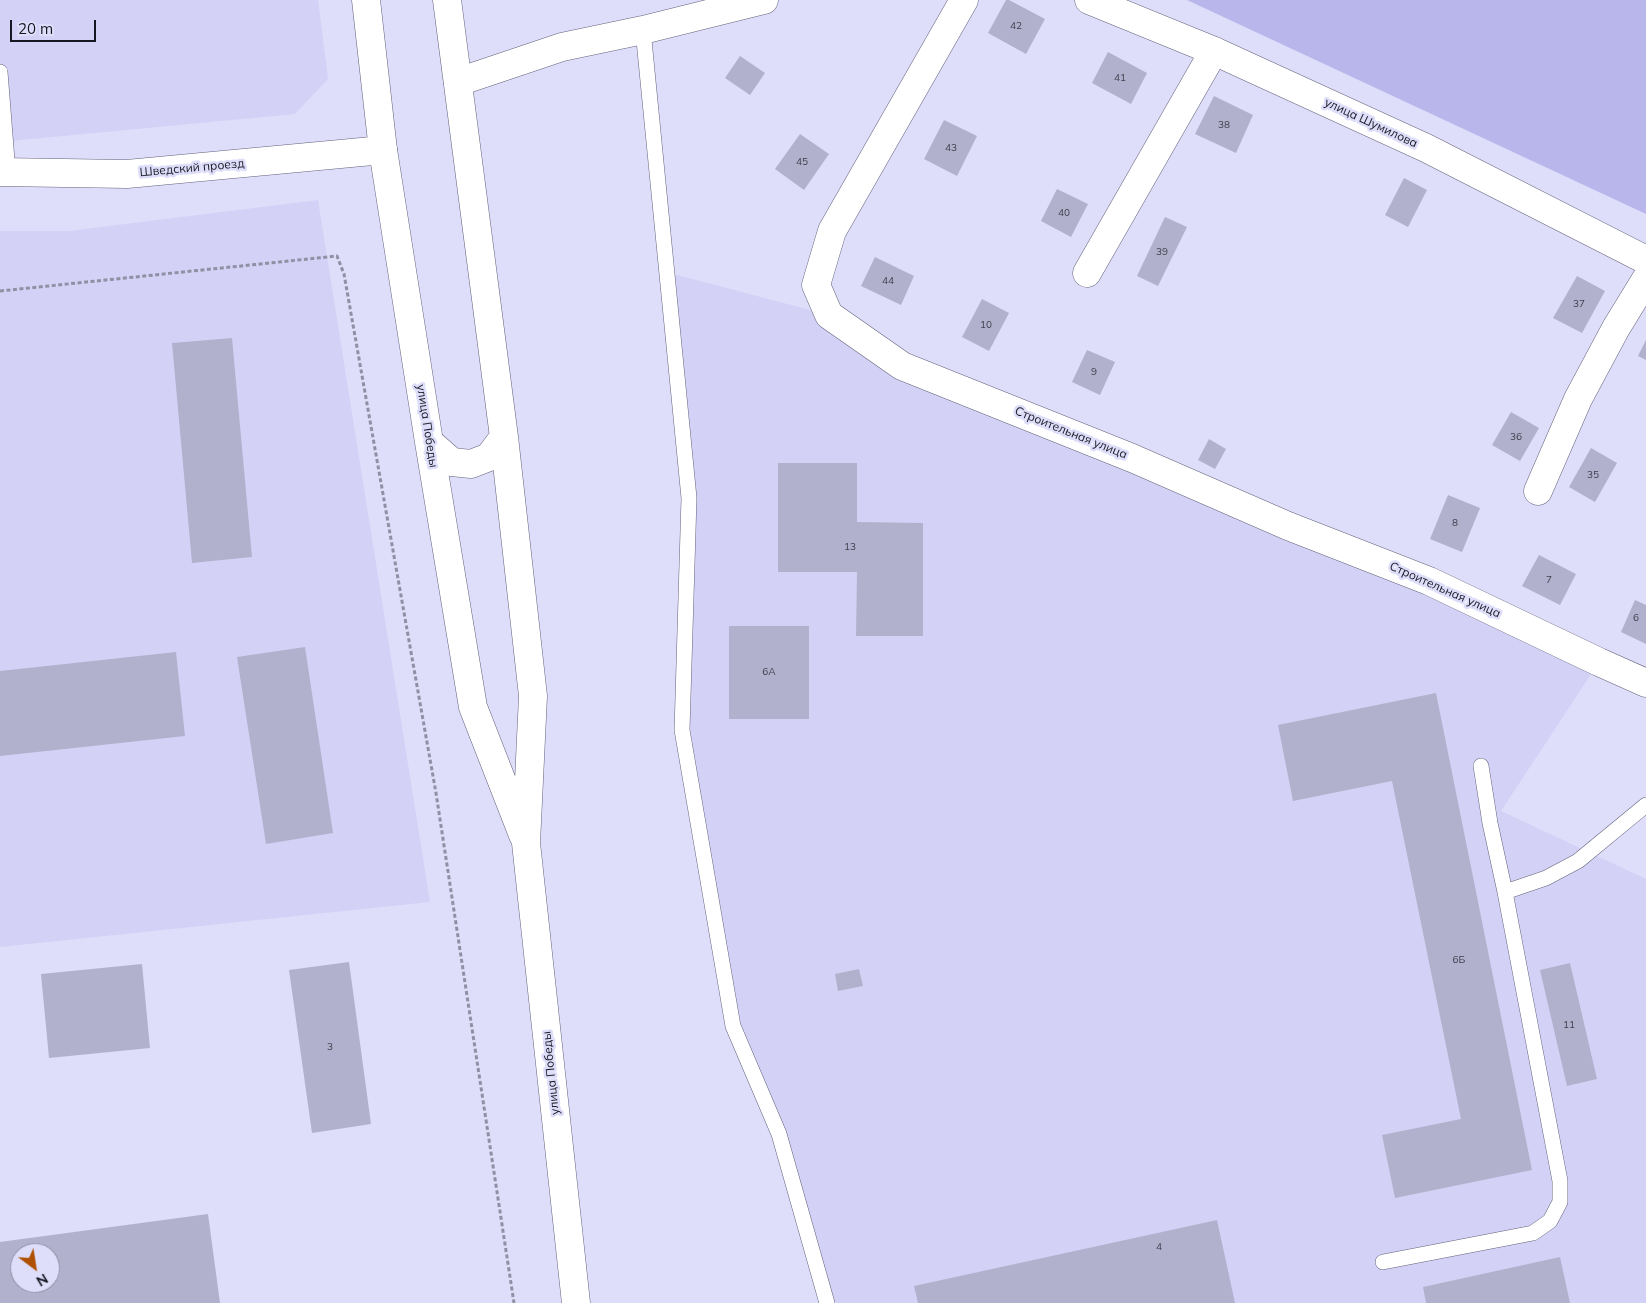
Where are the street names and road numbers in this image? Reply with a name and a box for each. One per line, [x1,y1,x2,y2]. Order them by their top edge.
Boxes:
street label: улица Шумилова [1322,95,1420,151]
street label: Шведский проезд [139,156,245,180]
street label: улица Победы [413,383,441,469]
street label: Строительная улица [1013,404,1129,462]
street label: Строительная улица [1387,559,1503,621]
street label: улица Победы [539,1030,563,1116]

